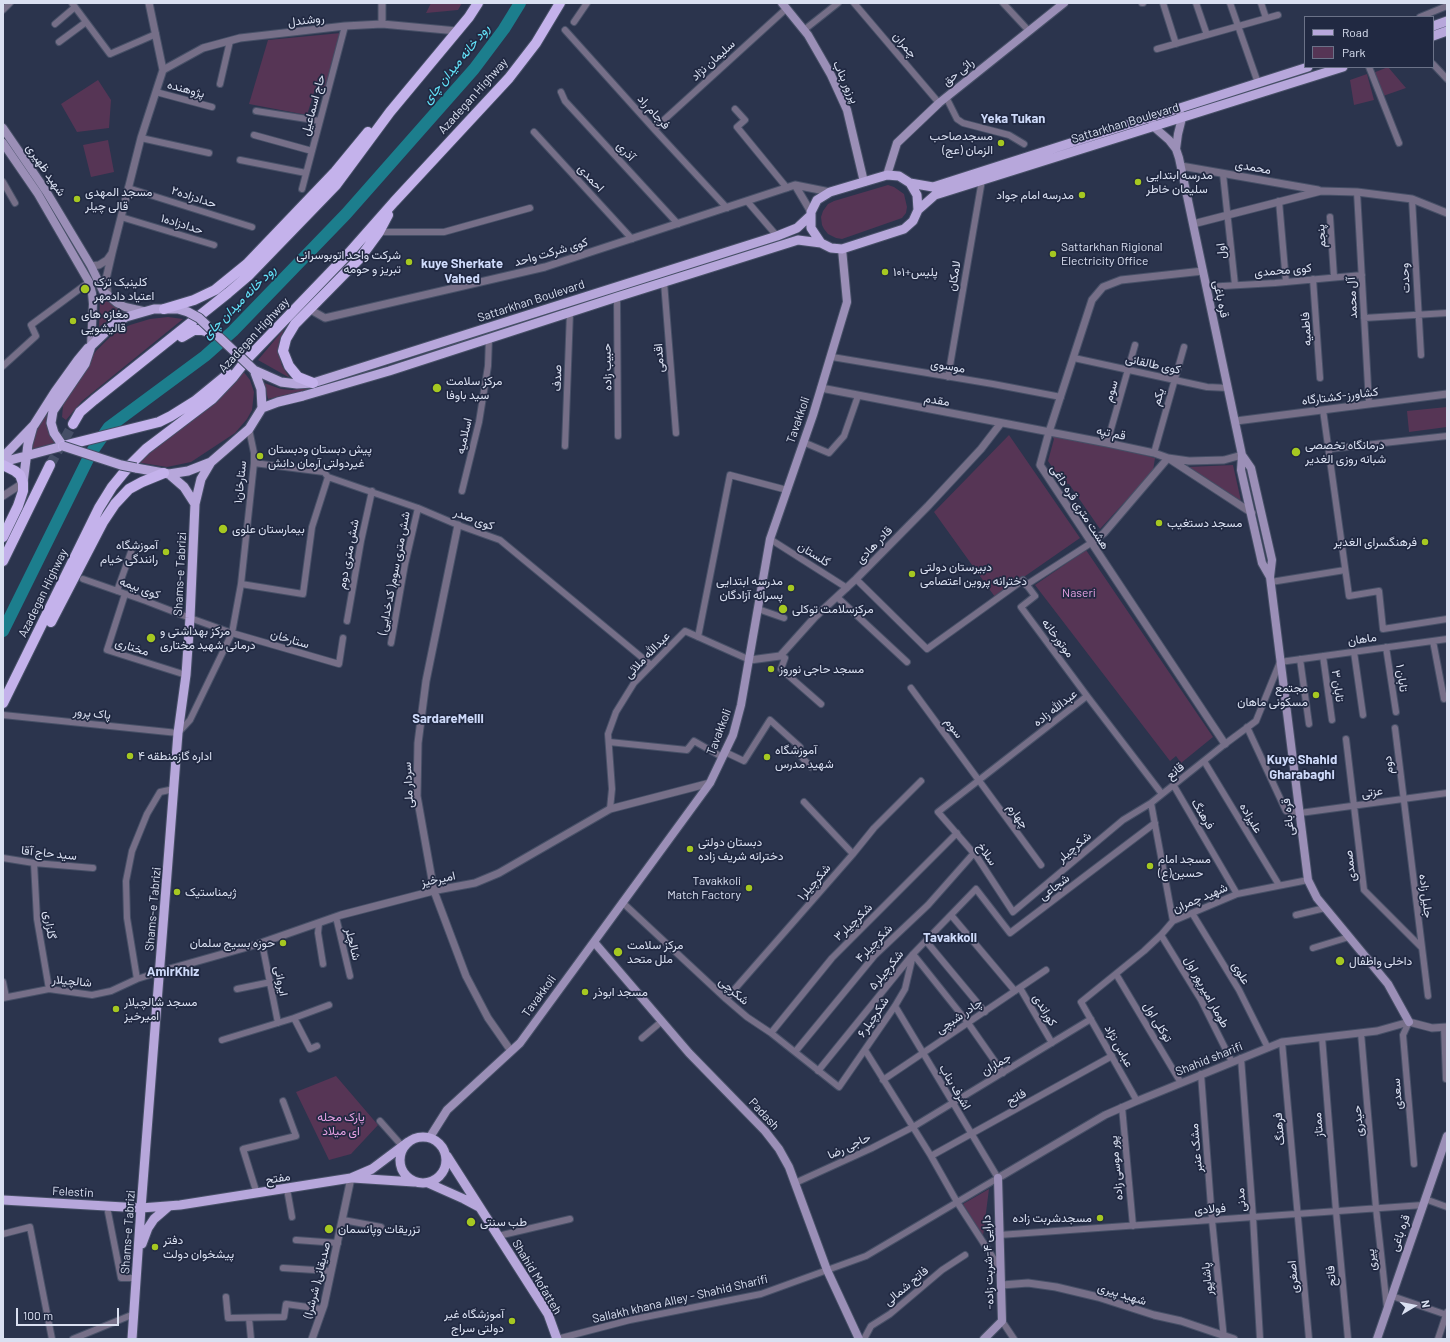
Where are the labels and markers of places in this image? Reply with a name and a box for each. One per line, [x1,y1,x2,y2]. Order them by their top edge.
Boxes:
place label: مسجدصاحب الزمان (عج) [930,129,993,157]
marker: مسجدصاحب الزمان (عج) [996,138,1006,148]
place label: مدرسه ابتدایی سلیمان خاطر [1146,168,1213,196]
marker: مدرسه ابتدایی سلیمان خاطر [1133,177,1143,187]
place label: مسجد المهدی قالی چیلر [85,185,152,213]
place label: مدرسه امام جواد [996,188,1074,202]
marker: مدرسه امام جواد [1077,190,1087,200]
marker: مسجد المهدی قالی چیلر [72,194,82,204]
place label: Sattarkhan Rigional Electricity Office [1061,240,1163,268]
place label: شرکت واحد اتوبوسرانی تبریز و حومه [296,248,401,276]
marker: Sattarkhan Rigional Electricity Office [1048,249,1058,259]
marker: شرکت واحد اتوبوسرانی تبریز و حومه [404,257,414,267]
place label: پلیس+۱۰۱ [893,265,938,279]
marker: پلیس+۱۰۱ [880,267,890,277]
place label: کلینیک ترک اعتیاد دادمهر [94,275,154,303]
marker: کلینیک ترک اعتیاد دادمهر [79,283,91,295]
place label: مغازه های قالیشویی [81,307,129,335]
marker: مغازه های قالیشویی [68,316,78,326]
place label: مرکز سلامت سید باوفا [446,374,503,402]
marker: مرکز سلامت سید باوفا [431,382,443,394]
place label: درمانگاه تخصصی شبانه روزی الغدیر [1305,438,1386,466]
place label: پیش دبستان ودبستان غیردولتی آرمان دانش [268,442,372,470]
marker: درمانگاه تخصصی شبانه روزی الغدیر [1290,446,1302,458]
marker: پیش دبستان ودبستان غیردولتی آرمان دانش [255,451,265,461]
place label: مسجد دستغیب [1167,516,1242,530]
marker: مسجد دستغیب [1154,518,1164,528]
place label: بیمارستان علوی [232,522,305,536]
marker: بیمارستان علوی [217,523,229,535]
place label: فرهنگسرای الغدیر [1333,535,1417,549]
marker: فرهنگسرای الغدیر [1420,537,1430,547]
place label: آموزشگاه رانندگی خیام [100,538,158,566]
marker: آموزشگاه رانندگی خیام [161,547,171,557]
place label: دبیرستان دولتی دخترانه پروین اعتصامی [920,560,1027,588]
marker: دبیرستان دولتی دخترانه پروین اعتصامی [907,569,917,579]
place label: مدرسه ابتدایی پسرانه آزادگان [716,574,783,602]
marker: مدرسه ابتدایی پسرانه آزادگان [786,583,796,593]
place label: مرکزسلامت توکلی [792,602,874,616]
marker: مرکزسلامت توکلی [777,603,789,615]
place label: مرکز بهداشتی و درمانی شهید مختاری [160,624,256,652]
marker: مرکز بهداشتی و درمانی شهید مختاری [145,632,157,644]
place label: مسجد حاجی نوروز [779,662,864,676]
marker: مسجد حاجی نوروز [766,664,776,674]
place label: مجتمع مسکونی ماهان [1237,681,1308,709]
marker: مجتمع مسکونی ماهان [1311,690,1321,700]
place label: آموزشگاه شهید مدرس [775,743,834,771]
place label: اداره گازمنطقه ۴ [138,749,212,763]
marker: اداره گازمنطقه ۴ [125,751,135,761]
marker: آموزشگاه شهید مدرس [762,752,772,762]
place label: دبستان دولتی دخترانه شریف زاده [698,835,784,863]
marker: دبستان دولتی دخترانه شریف زاده [685,844,695,854]
place label: مسجد امام حسین(ع) [1158,852,1211,880]
marker: مسجد امام حسین(ع) [1145,861,1155,871]
place label: Tavakkoli Match Factory [667,874,741,902]
marker: Tavakkoli Match Factory [744,883,754,893]
place label: ژیمناستیک [185,885,236,899]
marker: ژیمناستیک [172,887,182,897]
place label: حوزه بسیج سلمان [190,936,275,950]
marker: حوزه بسیج سلمان [278,938,288,948]
place label: مرکز سلامت ملل متحد [627,938,684,966]
marker: مرکز سلامت ملل متحد [612,946,624,958]
place label: داخلی واطفال [1349,954,1412,968]
marker: داخلی واطفال [1334,955,1346,967]
place label: مسجد ابوذر [593,985,648,999]
marker: مسجد ابوذر [580,987,590,997]
place label: مسجد شالچیلار امیرخیز [124,995,197,1023]
marker: مسجد شالچیلار امیرخیز [111,1004,121,1014]
place label: مسجدشربت زاده [1013,1211,1092,1225]
marker: مسجدشربت زاده [1095,1213,1105,1223]
place label: طب سنتی [480,1215,527,1229]
marker: طب سنتی [465,1216,477,1228]
place label: تزریقات وپانسمان [338,1222,420,1236]
marker: تزریقات وپانسمان [323,1223,335,1235]
place label: دفتر پیشخوان دولت [163,1233,234,1261]
marker: دفتر پیشخوان دولت [150,1242,160,1252]
place label: آموزشگاه غیر دولتی سراج [444,1307,504,1335]
marker: آموزشگاه غیر دولتی سراج [507,1316,517,1326]

